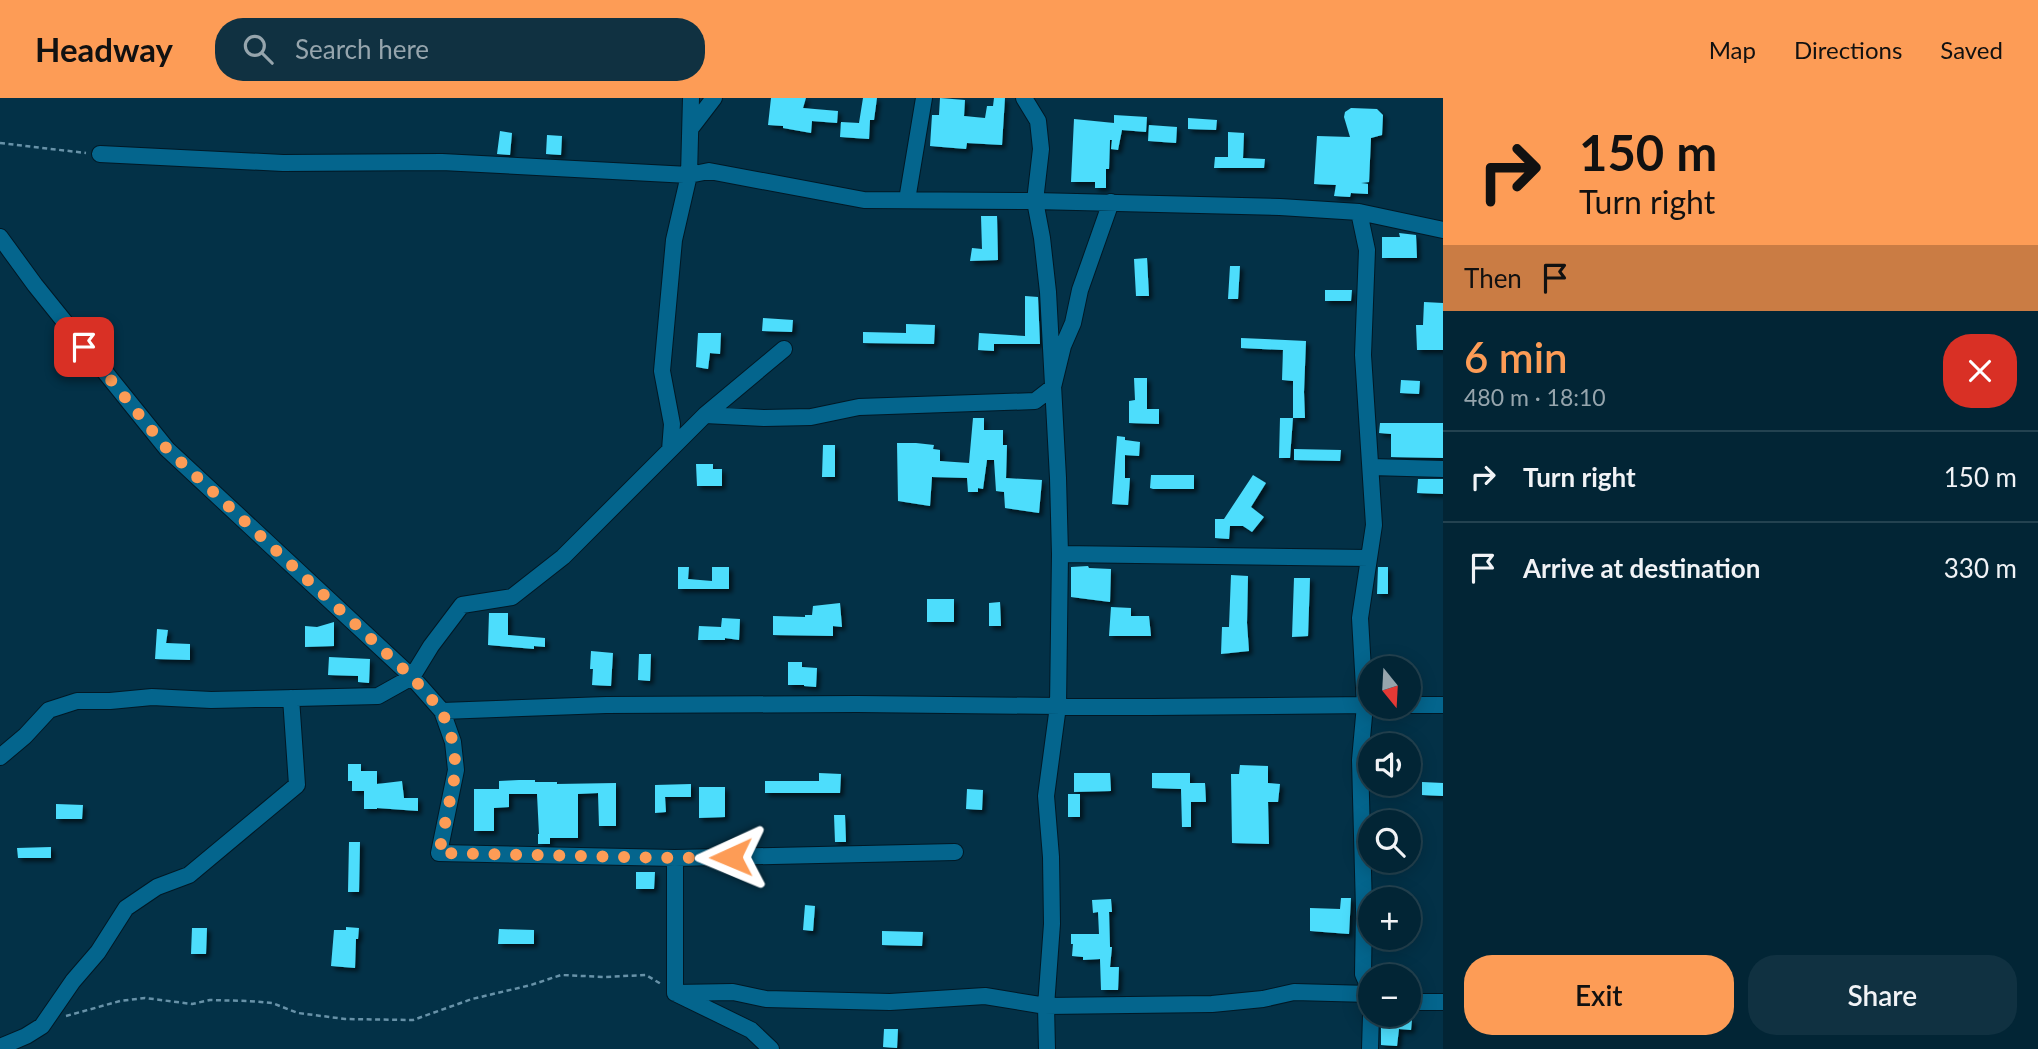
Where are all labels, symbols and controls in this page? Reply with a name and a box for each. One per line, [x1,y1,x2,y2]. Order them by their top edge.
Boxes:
search box [215,18,705,81]
text: Headway [35,29,173,69]
icon: search [239,30,277,68]
text: Search here [295,33,429,65]
text: Map [1709,35,1756,64]
text: Directions [1794,35,1902,64]
text: Saved [1940,35,2003,64]
text: 150 m [1579,123,1717,181]
icon: right [1464,126,1555,217]
text: Turn right [1579,182,1715,221]
icon: arrive [1536,259,1574,297]
text: Then [1464,262,1522,294]
pin [54,317,114,377]
icon: arrive [65,328,103,366]
text: 6 min [1464,332,1568,382]
button: close [1943,334,2017,408]
text: 480 m · 18:10 [1464,383,1606,411]
icon: right [1464,458,1502,496]
text: Turn right [1523,461,1636,493]
text: 150 m [1944,461,2017,493]
icon: arrive [1464,549,1502,587]
text: Arrive at destination [1523,552,1760,584]
text: 330 m [1944,552,2017,584]
north arrow [1358,656,1421,719]
map controls [1358,656,1421,1027]
button: sound [1358,733,1421,796]
button: search [1358,810,1421,873]
position arrow [694,820,768,894]
button: + [1358,887,1421,950]
button: Exit [1464,955,1734,1035]
button: Share [1748,955,2017,1035]
button: − [1358,964,1421,1027]

